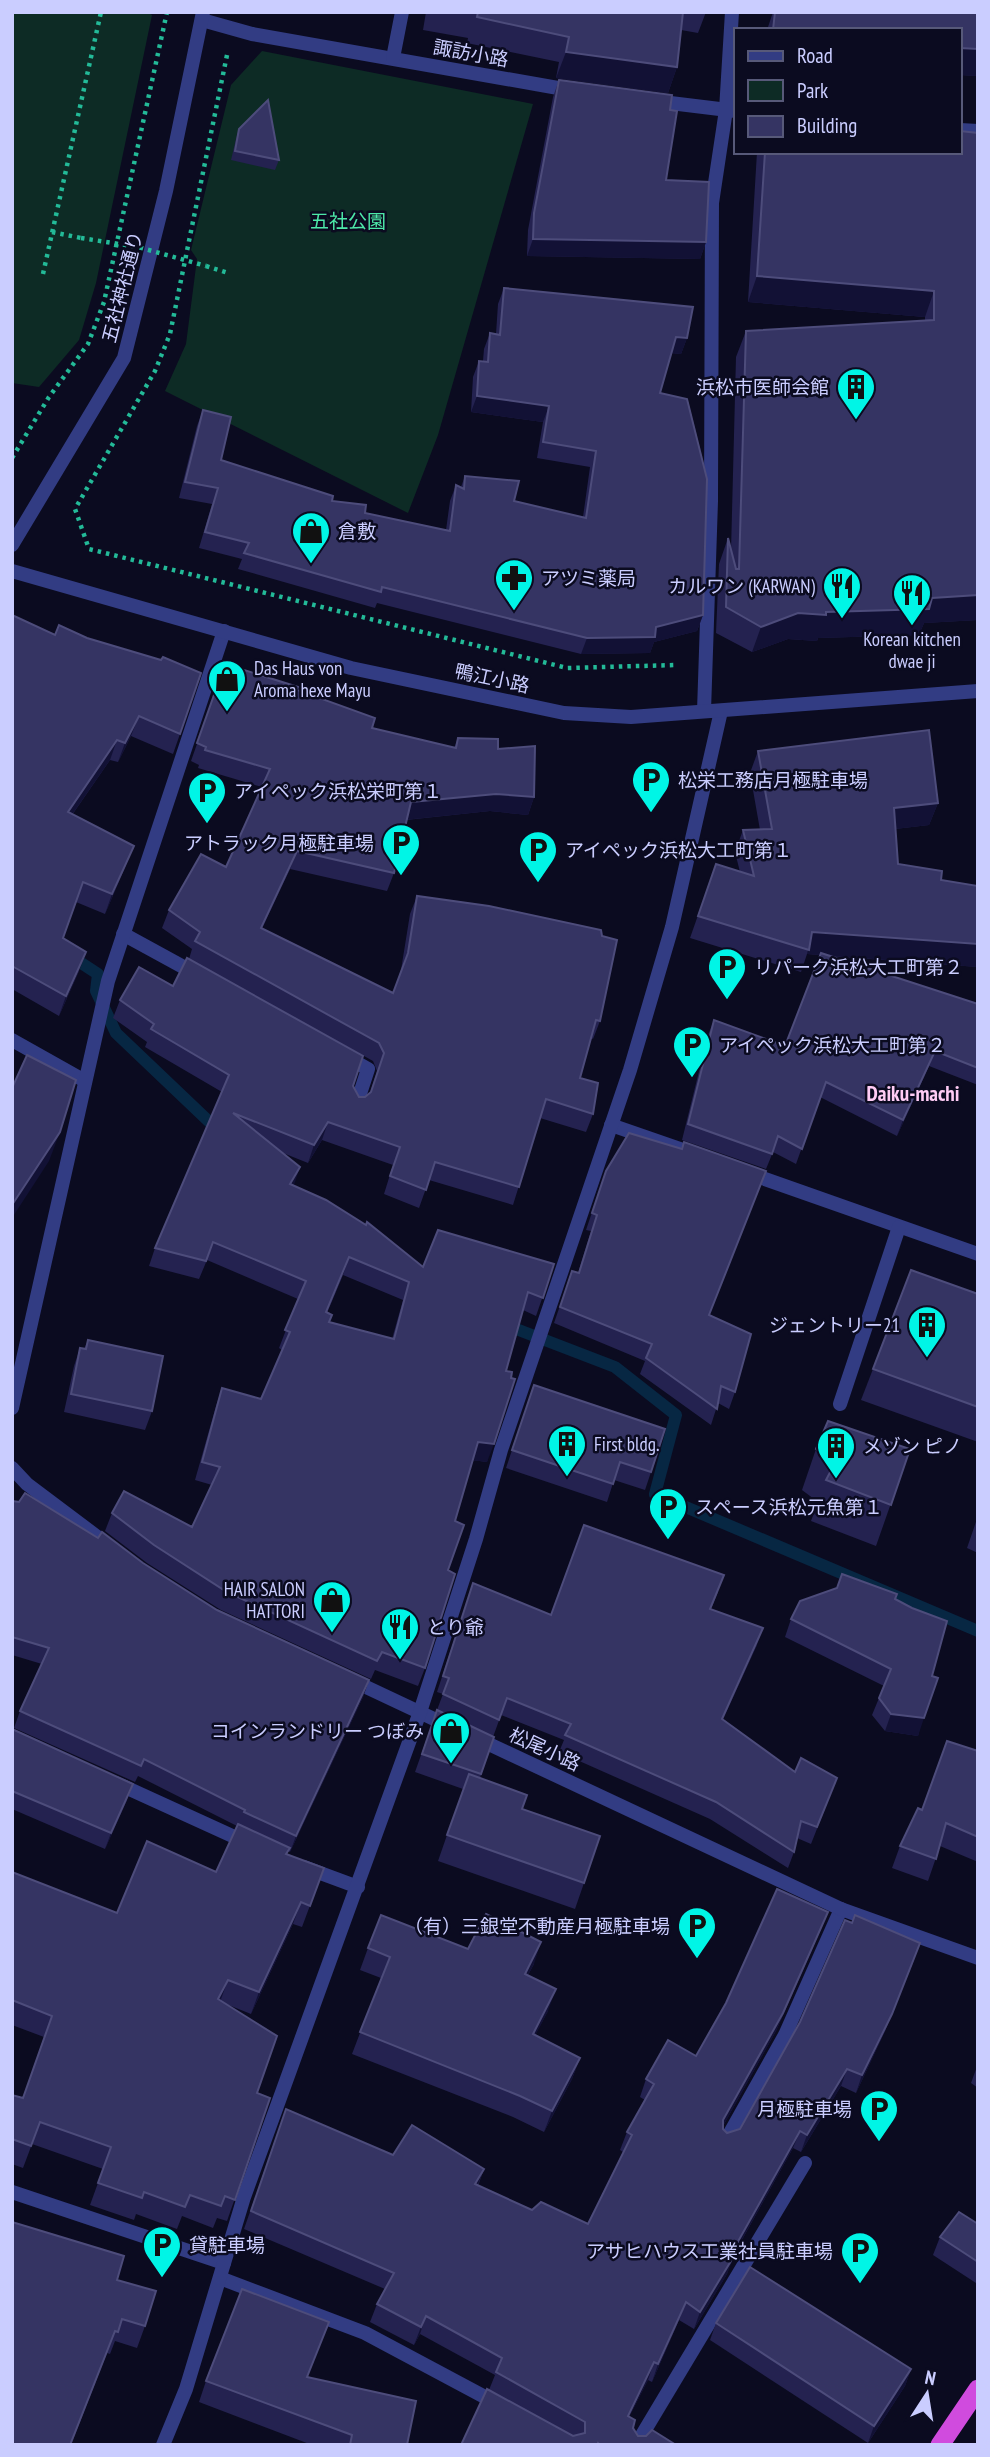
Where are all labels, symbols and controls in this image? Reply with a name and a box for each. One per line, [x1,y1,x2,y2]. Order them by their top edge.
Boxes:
legend [734,28,962,154]
street label: 諏訪小路 [431,35,511,71]
text: Road [797,42,833,69]
text: Park [797,77,828,104]
text: Building [797,112,857,139]
park label: 五社公園 [310,209,386,233]
street label: 五社神社通り [97,229,147,345]
building icon: 浜松市医師会館 [835,366,877,421]
place label: 浜松市医師会館 [696,375,829,399]
shop icon: 倉敷 [290,510,332,565]
place label: 倉敷 [338,519,376,543]
pharmacy icon: アツミ薬局 [493,557,535,612]
restaurant icon: カルワン (KARWAN) [821,565,863,620]
place label: アツミ薬局 [541,566,636,590]
restaurant icon: Korean kitchen dwae ji [891,572,933,627]
place label: カルワン (KARWAN) [668,574,816,598]
place label: Korean kitchen dwae ji [863,627,961,673]
place label: Das Haus von Aroma hexe Mayu [254,656,371,702]
shop icon: Das Haus von Aroma hexe Mayu [206,658,248,713]
street label: 鴨江小路 [452,658,532,698]
parking icon: 松栄工務店月極駐車場 [630,759,672,814]
place label: 松栄工務店月極駐車場 [678,768,868,792]
parking icon: アイペック浜松栄町第１ [186,770,228,825]
place label: アイペック浜松栄町第１ [234,779,442,803]
parking icon: アトラック月極駐車場 [380,822,422,877]
parking icon: アイペック浜松大工町第１ [517,829,559,884]
place label: アトラック月極駐車場 [184,831,374,855]
place label: アイペック浜松大工町第１ [565,838,792,862]
parking icon: リパーク浜松大工町第２ [706,946,748,1001]
place label: リパーク浜松大工町第２ [754,955,963,979]
parking icon: アイペック浜松大工町第２ [671,1024,713,1079]
place label: アイペック浜松大工町第２ [719,1033,946,1057]
district label: Daiku-machi [866,1080,960,1107]
building icon: ジェントリー21 [906,1304,948,1359]
place label: ジェントリー21 [769,1313,900,1337]
building icon: First bldg. [546,1423,588,1478]
building icon: メゾン ピノ [815,1425,857,1480]
place label: First bldg. [594,1432,659,1456]
place label: メゾン ピノ [863,1434,962,1458]
parking icon: スペース浜松元魚第１ [647,1486,689,1541]
place label: スペース浜松元魚第１ [695,1495,883,1519]
place label: HAIR SALON HATTORI [224,1577,305,1623]
shop icon: HAIR SALON HATTORI [311,1579,353,1634]
restaurant icon: とり爺 [379,1606,421,1661]
place label: とり爺 [427,1615,484,1639]
shop icon: コインランドリー つぼみ [430,1710,472,1765]
place label: コインランドリー つぼみ [211,1719,424,1743]
street label: 松尾小路 [505,1722,585,1776]
parking icon: （有）三銀堂不動産月極駐車場 [676,1905,718,1960]
place label: （有）三銀堂不動産月極駐車場 [404,1914,670,1938]
parking icon: 月極駐車場 [858,2088,900,2143]
place label: 月極駐車場 [757,2097,852,2121]
parking icon: 貸駐車場 [141,2224,183,2279]
parking icon: アサヒハウス工業社員駐車場 [839,2230,881,2285]
place label: 貸駐車場 [189,2233,265,2257]
place label: アサヒハウス工業社員駐車場 [586,2239,833,2263]
north arrow [892,2359,962,2429]
text: N [923,2365,938,2390]

